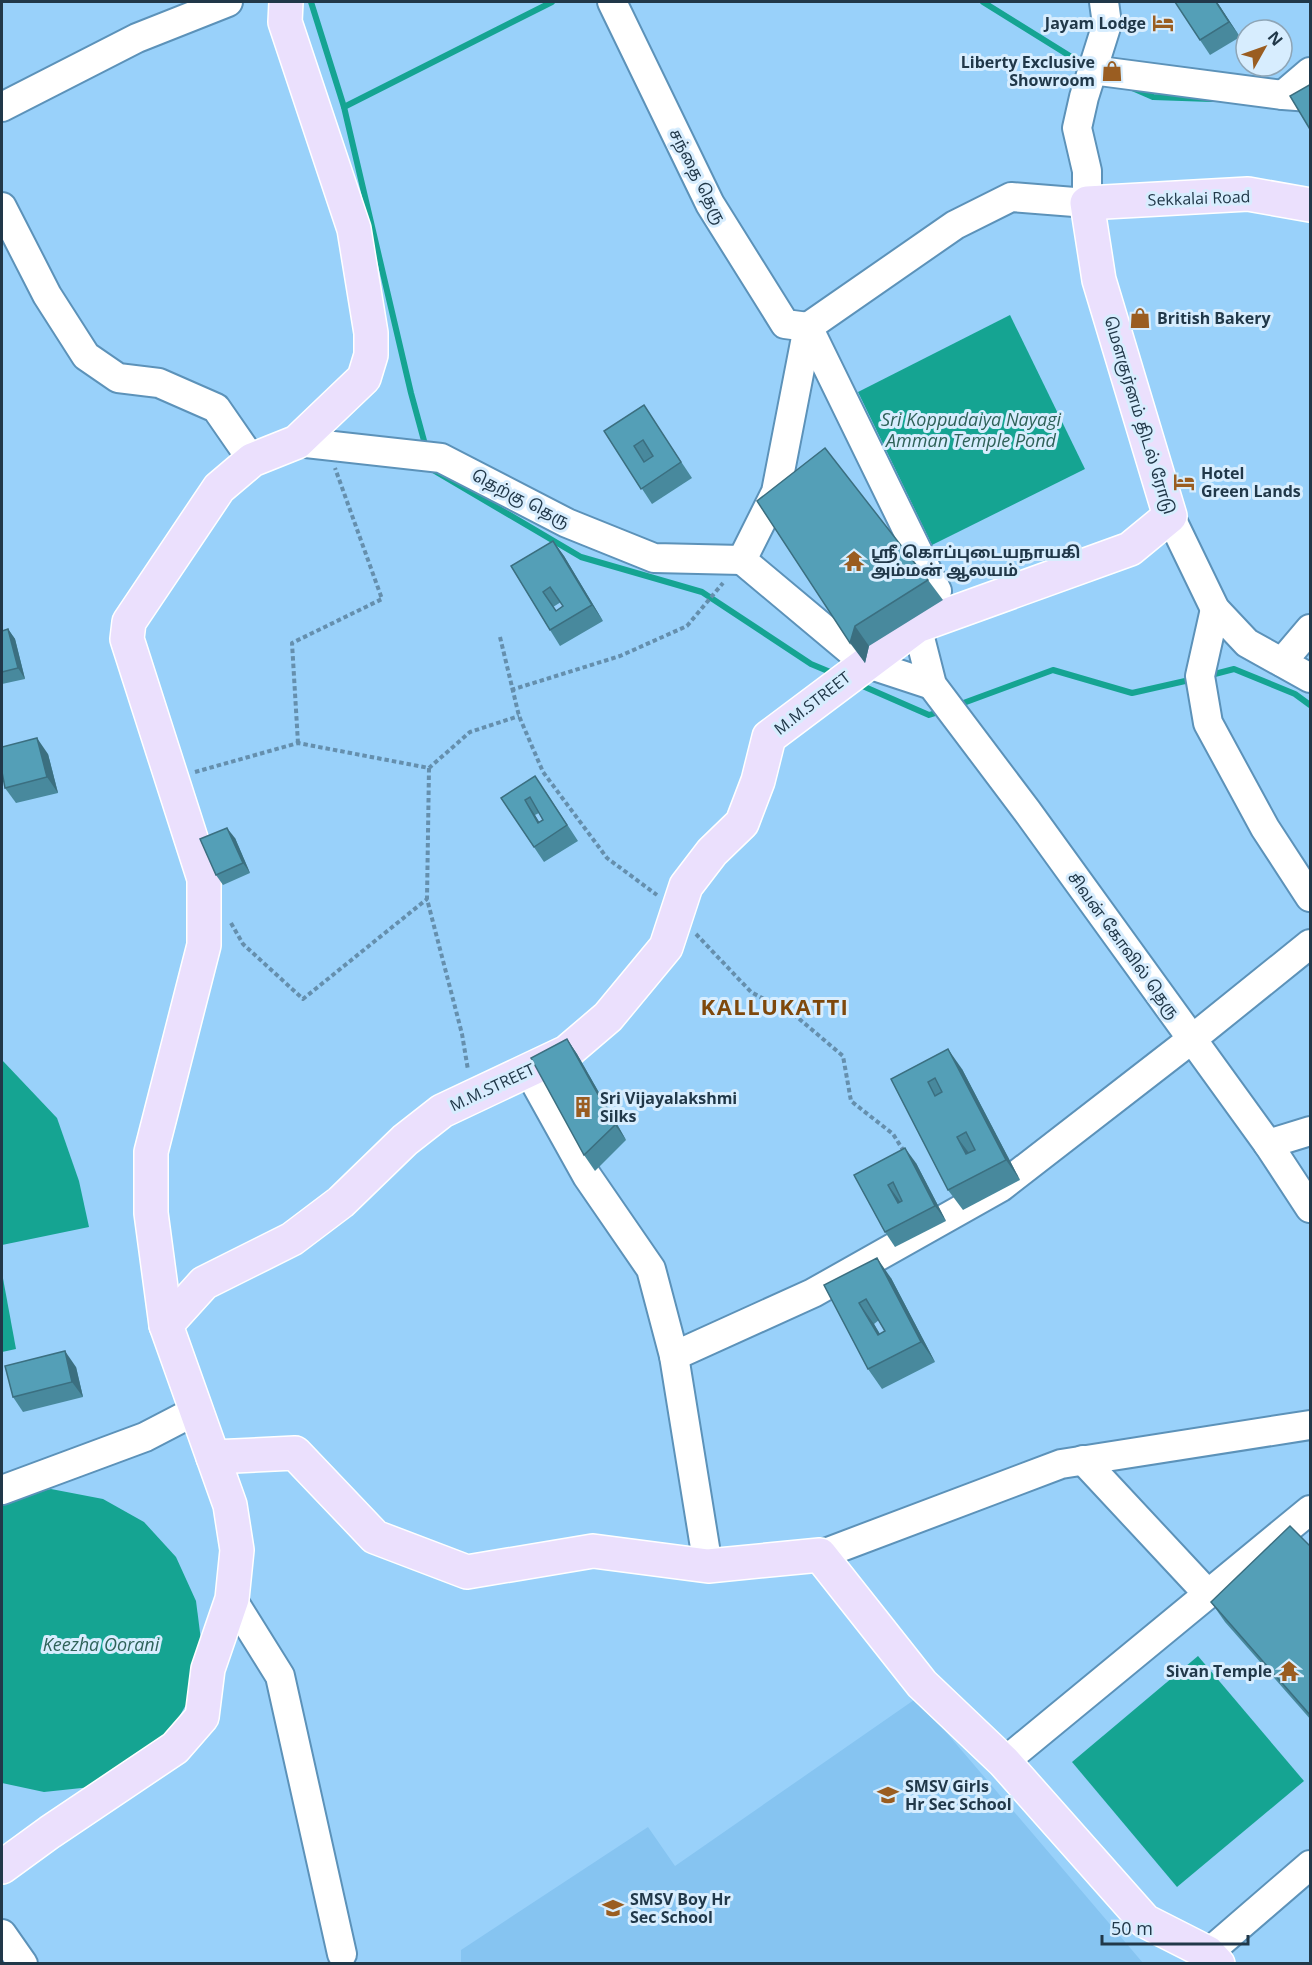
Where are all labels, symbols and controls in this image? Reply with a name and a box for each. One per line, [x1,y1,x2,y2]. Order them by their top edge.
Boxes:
hotel icon: Jayam Lodge [1151,11,1175,35]
place label: Jayam Lodge [1043,12,1146,34]
north arrow [1234,18,1294,78]
text: N [1263,26,1288,50]
place label: Liberty Exclusive Showroom [961,51,1095,91]
shop icon: Liberty Exclusive Showroom [1100,59,1124,83]
street label: சந்தை தெரு [664,124,732,228]
street label: Sekkalai Road [1147,185,1251,211]
shop icon: British Bakery [1128,306,1152,330]
place label: British Bakery [1157,307,1271,329]
street label: மௌகுர்னம் திடல் ரோடு [1098,313,1181,517]
water label: Sri Koppudaiya Nayagi Amman Temple Pond [881,407,1062,452]
place label: Hotel Green Lands [1201,462,1301,502]
street label: தெற்கு தெரு [468,464,574,533]
hotel icon: Hotel Green Lands [1172,470,1196,494]
place label: ஸ்ரீ கொப்புடையநாயகி அம்மன் ஆலயம் [871,541,1081,582]
temple icon: ஸ்ரீ கொப்புடையநாயகி அம்மன் ஆலயம் [842,549,866,573]
street label: M.M.STREET [769,666,855,740]
street label: சிவன் கோவில் தெரு [1062,867,1185,1024]
district label: KALLUKATTI [701,991,849,1021]
street label: M.M.STREET [446,1058,538,1116]
place label: Sri Vijayalakshmi Silks [600,1087,737,1127]
building icon: Sri Vijayalakshmi Silks [571,1095,595,1119]
water label: Keezha Oorani [43,1632,160,1656]
temple icon: Sivan Temple [1277,1659,1301,1683]
place label: Sivan Temple [1166,1660,1272,1682]
place label: SMSV Girls Hr Sec School [905,1775,1012,1815]
school or university icon: SMSV Girls Hr Sec School [876,1783,900,1807]
place label: SMSV Boy Hr Sec School [630,1888,731,1928]
school or university icon: SMSV Boy Hr Sec School [601,1896,625,1920]
scale bar [1102,1908,1248,1946]
text: 50 m [1111,1916,1153,1940]

